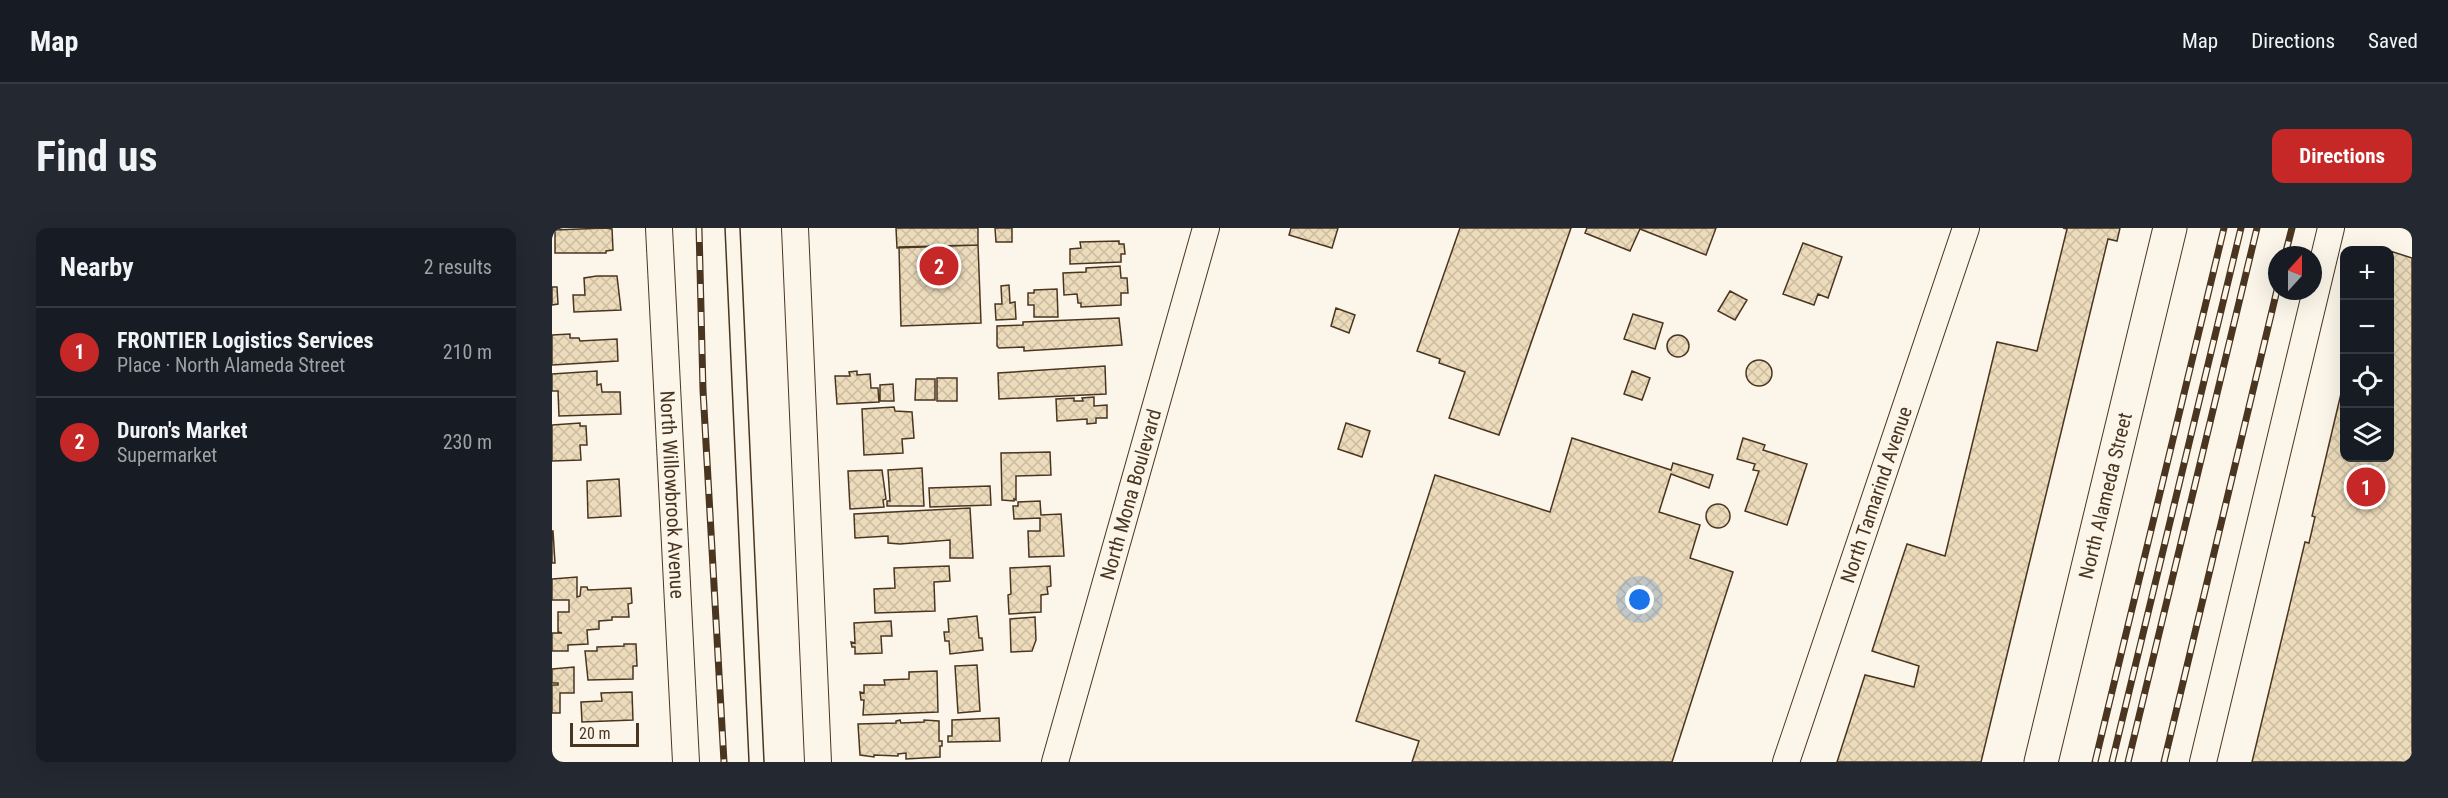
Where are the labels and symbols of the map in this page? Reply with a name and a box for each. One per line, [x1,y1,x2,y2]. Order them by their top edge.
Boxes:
pin: 2 [920,243,958,288]
north arrow [2268,246,2322,300]
street label: North Willowbrook Avenue [655,390,690,599]
street label: North Tamarind Avenue [1835,403,1917,586]
street label: North Mona Boulevard [1095,406,1166,583]
street label: North Alameda Street [2074,410,2137,581]
pin: 1 [2346,464,2386,510]
your location [1625,585,1654,614]
scale bar [570,720,639,748]

